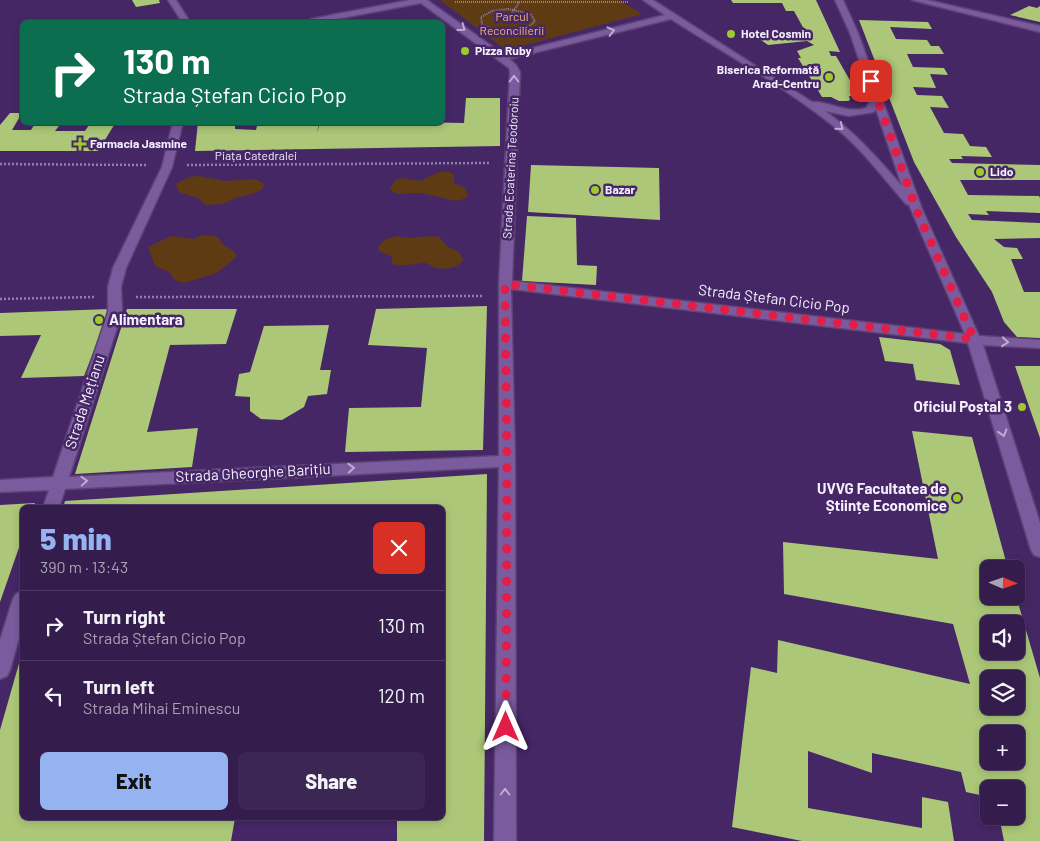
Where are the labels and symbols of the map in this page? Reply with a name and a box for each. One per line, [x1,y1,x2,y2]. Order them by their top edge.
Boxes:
park label: Parcul Reconcilierii [480,9,544,37]
one-way arrow [456,23,465,31]
one-way arrow [607,26,616,37]
place label: Hotel Cosmin [741,26,811,40]
marker: Hotel Cosmin [725,28,737,40]
place label: Pizza Ruby [475,43,532,57]
marker: Pizza Ruby [459,45,471,57]
pin [850,60,892,102]
place label: Biserica Reformată Arad-Centru [717,62,819,90]
marker: Biserica Reformată Arad-Centru [823,71,835,83]
one-way arrow [509,75,519,82]
street label: Strada Ecaterina Teodoroiu [499,97,521,239]
one-way arrow [834,121,843,130]
place label: Farmacia Jasmine [90,136,188,150]
marker: Farmacia Jasmine [74,138,86,150]
street label: Piața Catedralei [215,148,297,162]
place label: Lido [990,164,1014,178]
marker: Lido [974,166,986,178]
place label: Bazar [605,182,636,196]
marker: Bazar [589,184,601,196]
street label: Strada Ștefan Cicio Pop [697,280,851,316]
place label: Alimentara [109,310,183,328]
marker: Alimentara [93,314,105,326]
one-way arrow [1002,336,1010,347]
street label: Strada Mețianu [60,352,108,451]
place label: Oficiul Poștal 3 [914,397,1012,415]
marker: Oficiul Poștal 3 [1016,401,1028,413]
one-way arrow [998,428,1008,437]
street label: Strada Gheorghe Barițiu [175,459,331,485]
one-way arrow [347,463,355,474]
one-way arrow [80,475,88,486]
place label: UVVG Facultatea de Științe Economice [817,479,947,514]
marker: UVVG Facultatea de Științe Economice [951,492,963,504]
north arrow [980,560,1025,605]
position arrow [479,700,531,752]
one-way arrow [500,788,510,796]

